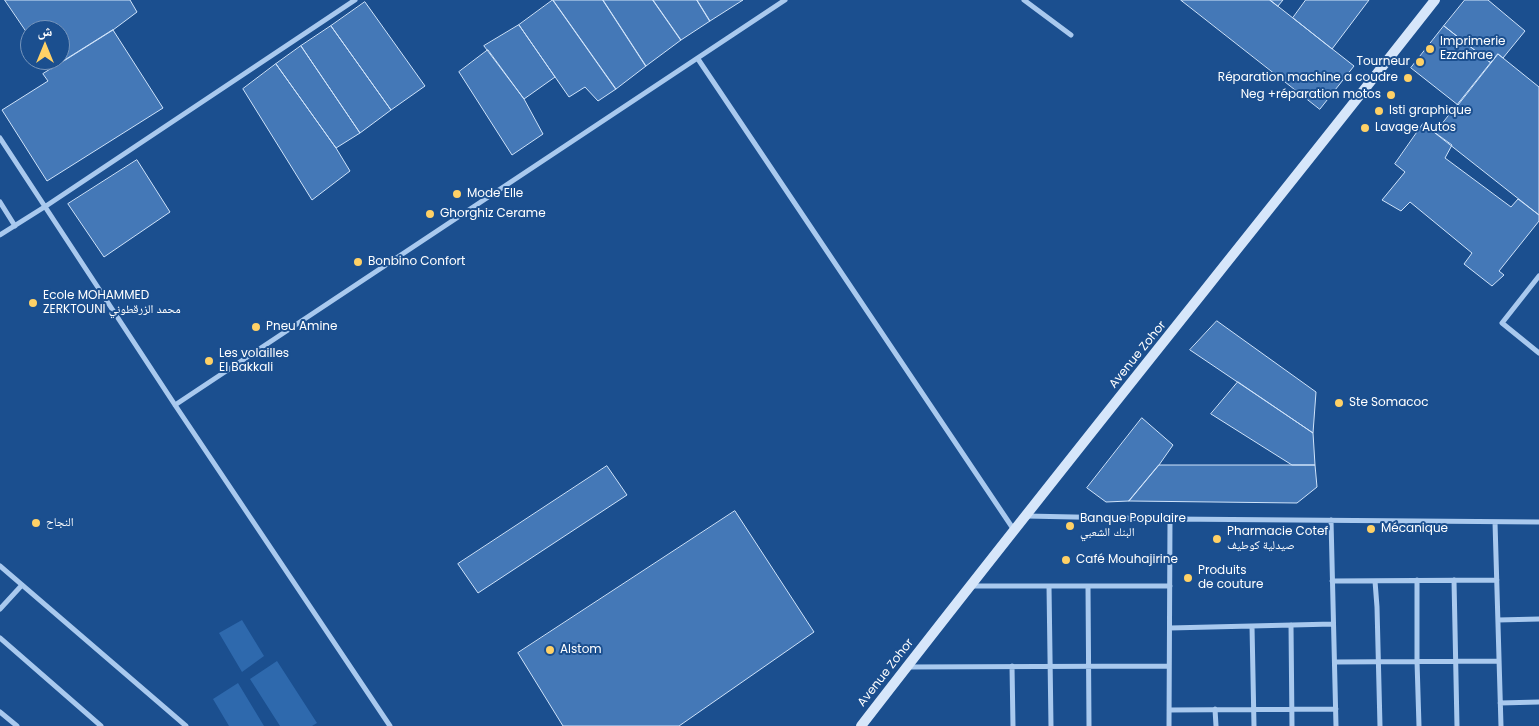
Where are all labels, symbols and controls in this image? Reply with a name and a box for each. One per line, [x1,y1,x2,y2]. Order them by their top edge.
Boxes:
north arrow [20,20,70,70]
text: ش [38,21,52,41]
place label: Imprimerie Ezzahrae [1440,35,1506,63]
marker: Imprimerie Ezzahrae [1424,43,1436,55]
place label: Tourneur [1356,55,1410,69]
marker: Tourneur [1414,56,1426,68]
place label: Réparation machine a coudre [1218,71,1398,85]
marker: Réparation machine a coudre [1402,72,1414,84]
place label: Neg +réparation motos [1241,88,1381,102]
marker: Neg +réparation motos [1385,89,1397,101]
place label: Isti graphique [1389,104,1471,118]
marker: Isti graphique [1373,105,1385,117]
place label: Lavage Autos [1375,121,1456,135]
marker: Lavage Autos [1359,122,1371,134]
place label: Mode Elle [467,187,523,201]
marker: Mode Elle [451,188,463,200]
place label: Ghorghiz Cerame [440,207,546,221]
marker: Ghorghiz Cerame [424,208,436,220]
place label: Bonbino Confort [368,255,465,269]
marker: Bonbino Confort [352,256,364,268]
place label: Ecole MOHAMMED ZERKTOUNI محمد الزرقطوني [43,289,181,317]
marker: Ecole MOHAMMED ZERKTOUNI محمد الزرقطوني [27,297,39,309]
street label: Avenue Zohor [1107,319,1169,391]
place label: Pneu Amine [266,320,337,334]
marker: Pneu Amine [250,321,262,333]
place label: Les volailles El Bakkali [219,347,289,375]
marker: Les volailles El Bakkali [203,355,215,367]
place label: Ste Somacoc [1349,396,1428,410]
marker: Ste Somacoc [1333,397,1345,409]
place label: Banque Populaire البنك الشعبي [1080,512,1186,540]
place label: النجاح [46,516,74,530]
marker: النجاح [30,517,42,529]
marker: Banque Populaire البنك الشعبي [1064,520,1076,532]
place label: Mécanique [1381,522,1448,536]
marker: Mécanique [1365,523,1377,535]
place label: Pharmacie Cotef صيدلية كوطيف [1227,525,1328,553]
marker: Pharmacie Cotef صيدلية كوطيف [1211,533,1223,545]
place label: Café Mouhajirine [1076,553,1178,567]
marker: Café Mouhajirine [1060,554,1072,566]
place label: Produits de couture [1198,564,1263,592]
marker: Produits de couture [1182,572,1194,584]
street label: Avenue Zohor [855,636,917,710]
place label: Alstom [560,643,602,657]
marker: Alstom [544,644,556,656]

